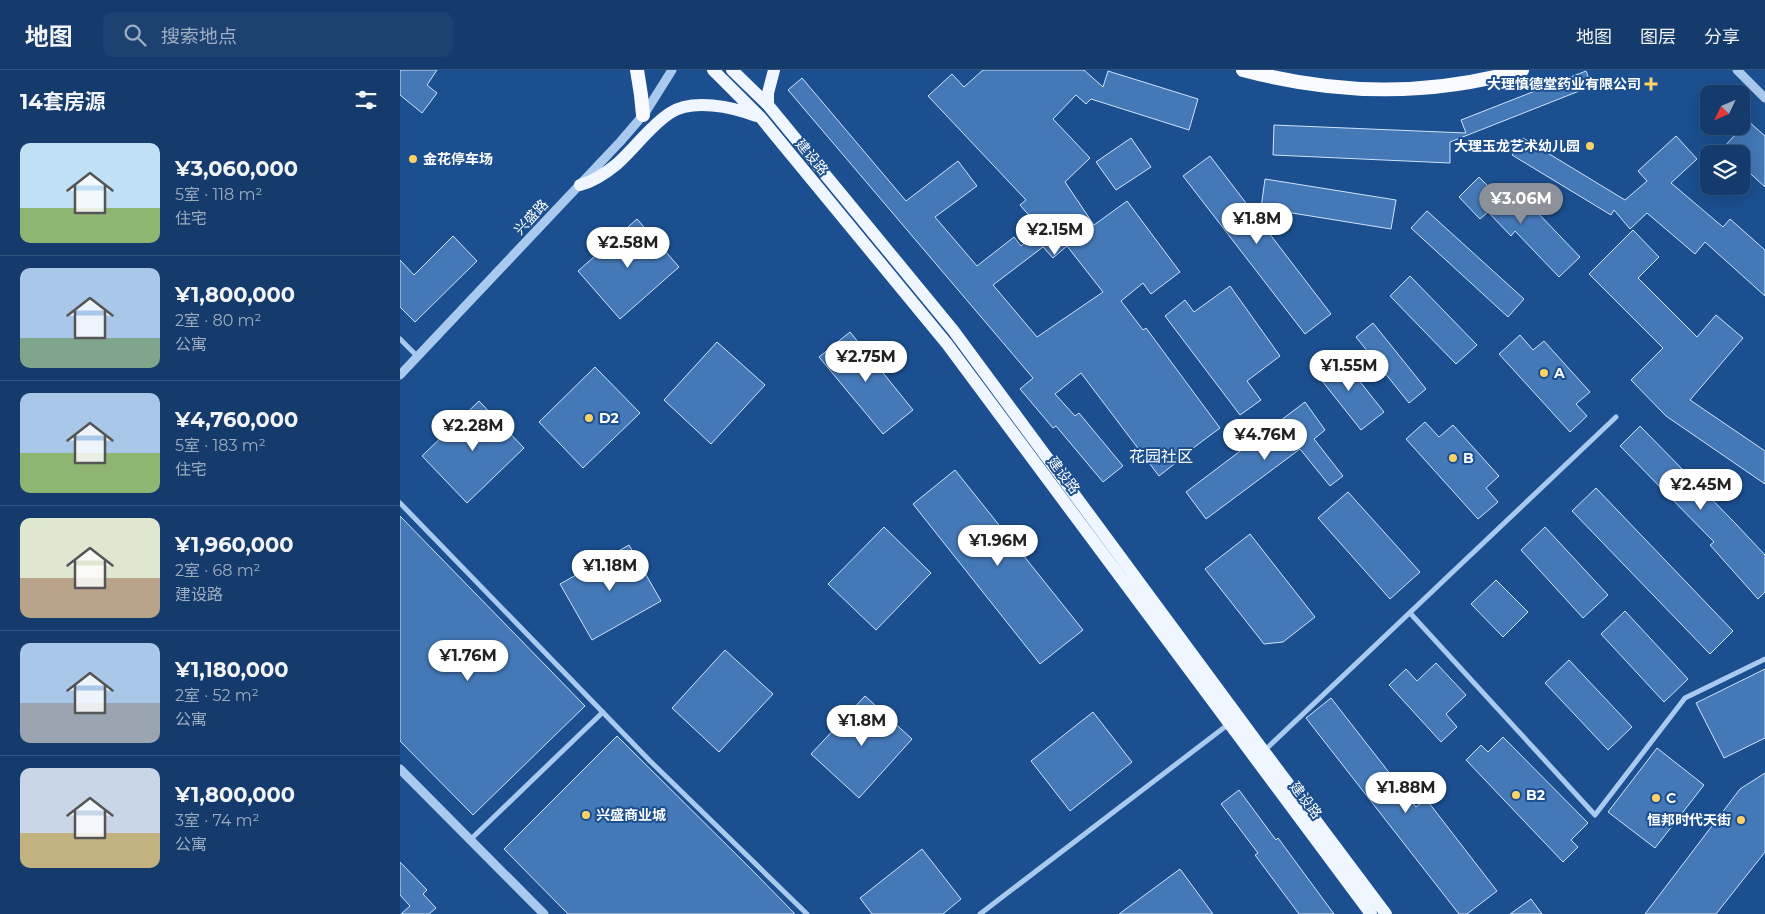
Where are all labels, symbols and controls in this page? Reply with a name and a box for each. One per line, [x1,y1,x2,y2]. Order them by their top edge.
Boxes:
search box [103,12,453,57]
icon: search [121,21,149,49]
text: 地图 [25,22,73,51]
text: 搜索地点 [161,25,237,48]
text: 地图 [1576,26,1612,48]
text: 图层 [1640,26,1676,48]
text: 分享 [1704,26,1740,48]
place label: 大理慎德堂药业有限公司 [1487,75,1641,93]
marker: 大理慎德堂药业有限公司 [1645,78,1657,90]
north arrow [1700,85,1750,135]
map controls [1700,85,1750,195]
icon: filters [352,86,380,114]
text: 14套房源 [20,89,106,114]
street label: 建设路 [792,135,832,179]
place label: 大理玉龙艺术幼儿园 [1454,137,1580,155]
marker: 大理玉龙艺术幼儿园 [1584,140,1596,152]
button: layers [1700,145,1750,195]
place label: 金花停车场 [423,150,493,168]
marker: 金花停车场 [407,153,419,165]
text: ¥3,060,000 [175,156,298,181]
icon: home [60,163,120,223]
pin: ¥3.06M [1480,182,1562,225]
text: 5室 · 118 m² [175,185,262,204]
text: ¥3.06M [1490,189,1552,208]
street label: 兴盛路 [510,196,552,238]
pin: ¥1.8M [1222,202,1292,245]
text: 住宅 [175,209,207,228]
text: ¥1.8M [1233,209,1281,228]
pin: ¥2.15M [1014,214,1096,256]
text: ¥2.15M [1027,220,1083,239]
pin: ¥2.58M [587,226,669,269]
text: ¥2.58M [598,233,658,252]
text: ¥1,800,000 [175,282,295,307]
icon: home [60,288,120,348]
text: 2室 · 80 m² [175,311,261,330]
text: 公寓 [175,335,207,354]
pin: ¥2.75M [825,340,907,383]
text: ¥2.75M [836,347,896,366]
pin: ¥1.55M [1308,350,1390,392]
text: ¥1.55M [1321,356,1377,375]
place label: A [1553,364,1565,382]
marker: A [1538,367,1550,379]
text: ¥4,760,000 [175,407,298,432]
place label: D2 [599,409,619,427]
pin: ¥2.28M [432,410,514,452]
marker: D2 [583,412,595,424]
icon: home [60,413,120,473]
text: ¥2.28M [442,416,504,435]
pin: ¥4.76M [1224,418,1306,461]
text: ¥4.76M [1234,425,1296,444]
text: 5室 · 183 m² [175,436,266,455]
district label: 花园社区 [1129,447,1193,466]
place label: B [1463,449,1474,467]
marker: B [1447,452,1459,464]
street label: 建设路 [1044,453,1084,497]
text: 住宅 [175,460,207,479]
pin: ¥2.45M [1660,468,1742,511]
text: ¥2.45M [1670,475,1732,494]
pin: ¥1.96M [957,524,1039,567]
text: ¥1.96M [969,531,1027,550]
text: ¥1,960,000 [175,532,294,557]
icon: home [60,538,120,598]
pin: ¥1.18M [569,550,651,592]
text: ¥1.18M [583,556,637,575]
text: 2室 · 68 m² [175,561,261,580]
text: 建设路 [175,585,223,604]
pin: ¥1.76M [427,640,509,682]
text: ¥1.76M [439,646,497,665]
text: ¥1,180,000 [175,657,289,682]
icon: home [60,663,120,723]
text: 2室 · 52 m² [175,686,259,705]
pin: ¥1.8M [827,704,897,747]
text: 公寓 [175,710,207,729]
text: ¥1.8M [838,711,886,730]
pin: ¥1.88M [1365,772,1447,814]
street label: 建设路 [1286,778,1326,822]
text: ¥1.88M [1376,778,1436,797]
text: ¥1,800,000 [175,782,295,807]
place label: B2 [1526,786,1545,804]
icon: home [60,788,120,848]
marker: B2 [1510,789,1522,801]
place label: C [1666,789,1676,807]
marker: C [1650,792,1662,804]
place label: 兴盛商业城 [596,806,666,824]
marker: 兴盛商业城 [580,809,592,821]
text: 3室 · 74 m² [175,811,259,830]
place label: 恒邦时代天街 [1647,811,1731,829]
marker: 恒邦时代天街 [1735,814,1747,826]
text: 公寓 [175,835,207,854]

